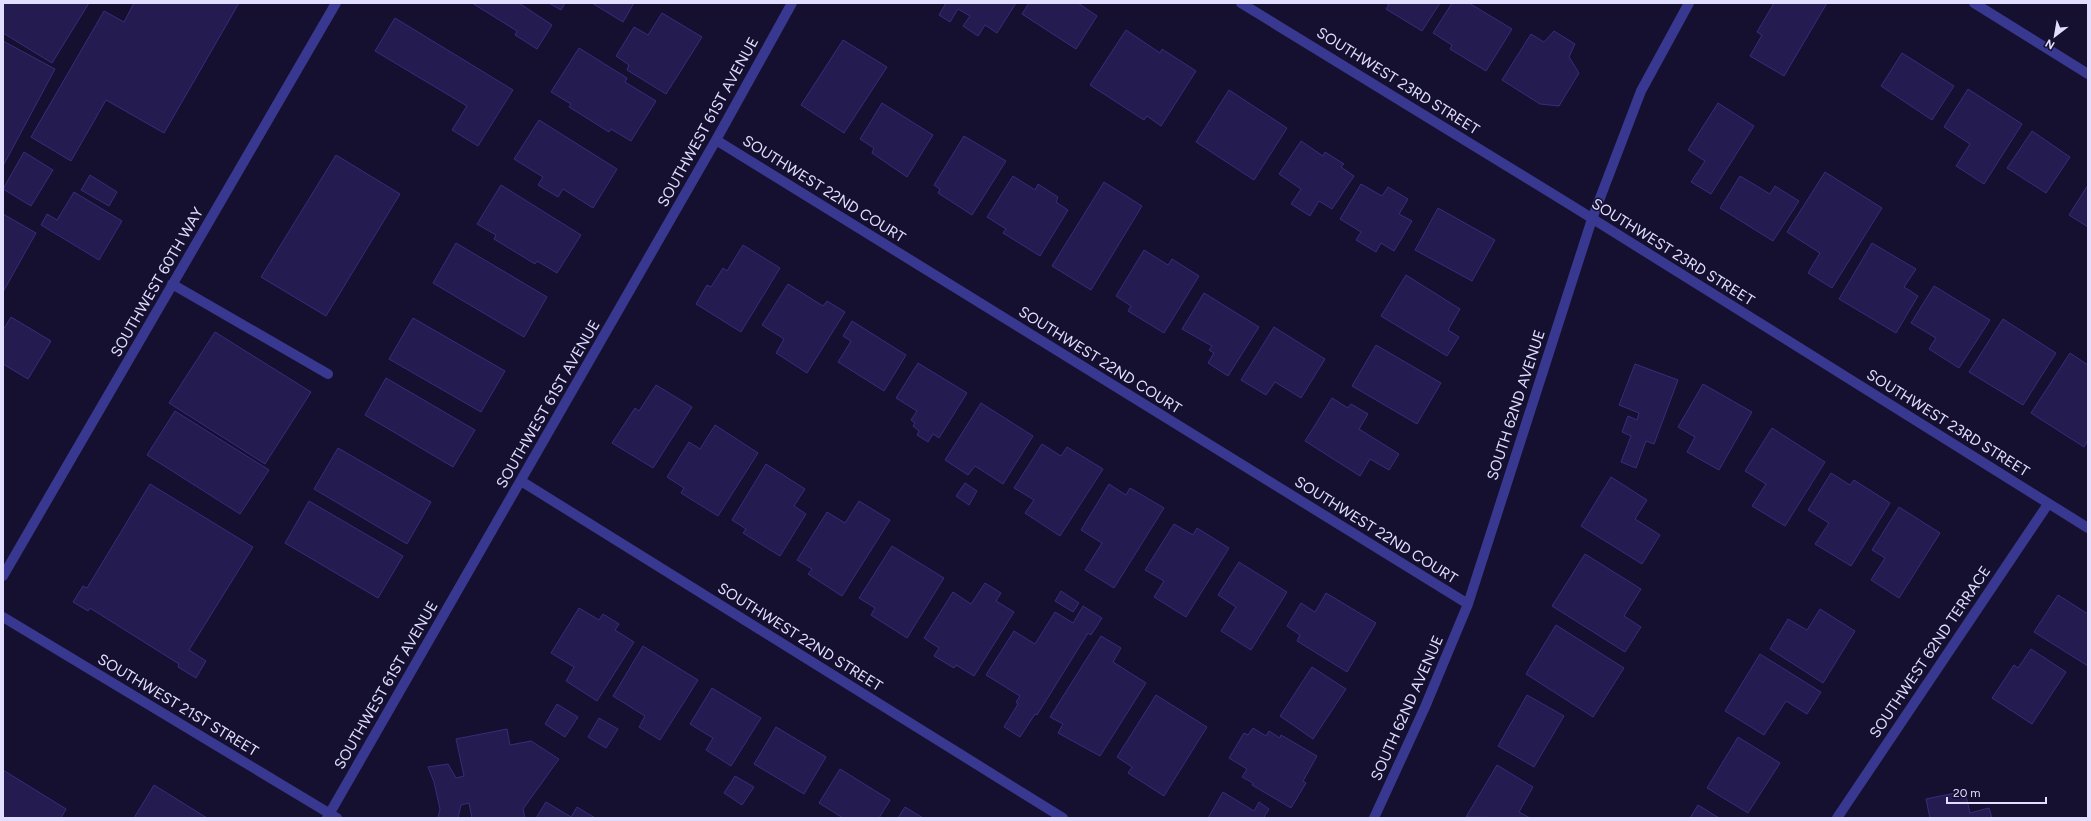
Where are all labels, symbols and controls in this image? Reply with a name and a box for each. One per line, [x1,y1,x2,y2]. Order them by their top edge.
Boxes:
north arrow [2035,16,2075,56]
street label: SOUTHWEST 23RD STREET [1313,23,1483,139]
street label: SOUTHWEST 61ST AVENUE [654,34,762,210]
text: N [2043,36,2057,52]
street label: SOUTHWEST 22ND COURT [739,131,909,247]
street label: SOUTHWEST 23RD STREET [1588,194,1758,310]
street label: SOUTHWEST 60TH WAY [107,204,207,360]
street label: SOUTHWEST 22ND COURT [1015,302,1185,418]
street label: SOUTHWEST 61ST AVENUE [492,317,604,491]
street label: SOUTH 62ND AVENUE [1483,328,1549,482]
street label: SOUTHWEST 23RD STREET [1863,365,2033,481]
street label: SOUTHWEST 22ND COURT [1291,472,1461,588]
street label: SOUTHWEST 62ND TERRACE [1866,563,1994,741]
street label: SOUTHWEST 22ND STREET [714,579,886,696]
street label: SOUTHWEST 61ST AVENUE [330,598,442,772]
street label: SOUTH 62ND AVENUE [1367,633,1447,783]
street label: SOUTHWEST 21ST STREET [94,650,262,760]
scale bar [1947,779,2046,805]
text: 20 m [1953,786,1981,800]

